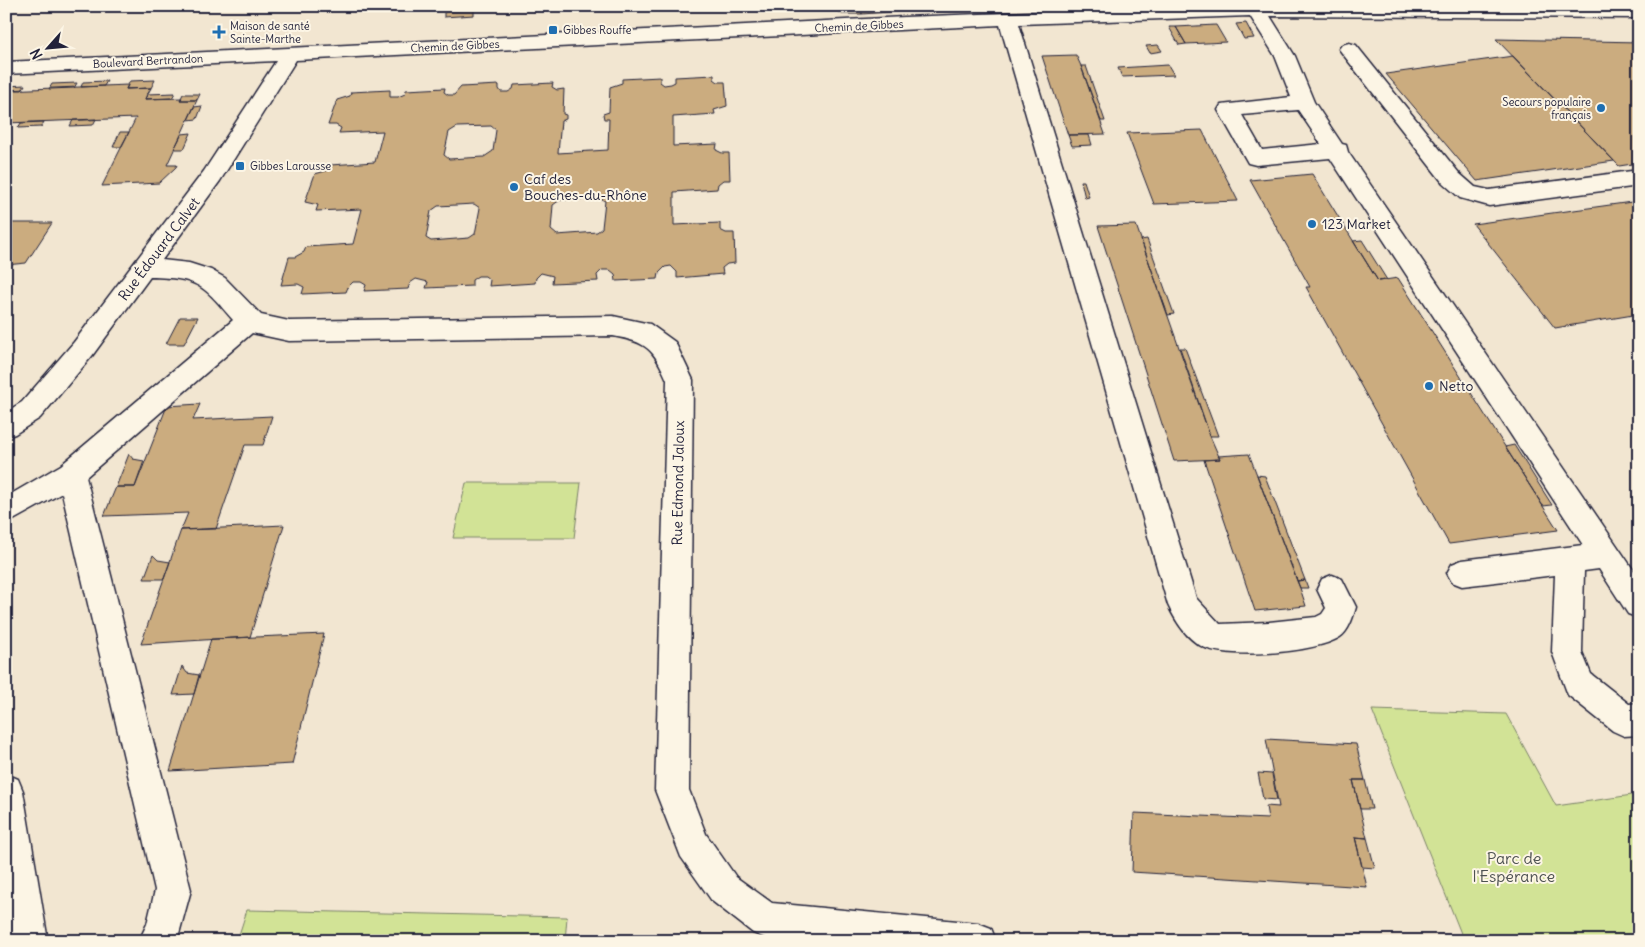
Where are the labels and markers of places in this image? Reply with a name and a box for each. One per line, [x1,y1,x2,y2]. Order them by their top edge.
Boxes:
place label: Maison de santé Sainte-Marthe [230,19,310,46]
place label: Gibbes Rouffe [563,23,632,37]
marker: Gibbes Rouffe [547,24,559,36]
marker: Maison de santé Sainte-Marthe [212,25,226,39]
place label: Secours populaire français [1502,95,1591,122]
marker: Secours populaire français [1595,102,1607,114]
place label: Gibbes Larousse [250,159,331,173]
marker: Gibbes Larousse [234,160,246,172]
place label: Caf des Bouches-du-Rhône [524,170,647,204]
marker: Caf des Bouches-du-Rhône [508,181,520,193]
place label: 123 Market [1322,215,1391,233]
marker: 123 Market [1306,218,1318,230]
place label: Netto [1439,377,1474,395]
marker: Netto [1423,380,1435,392]

